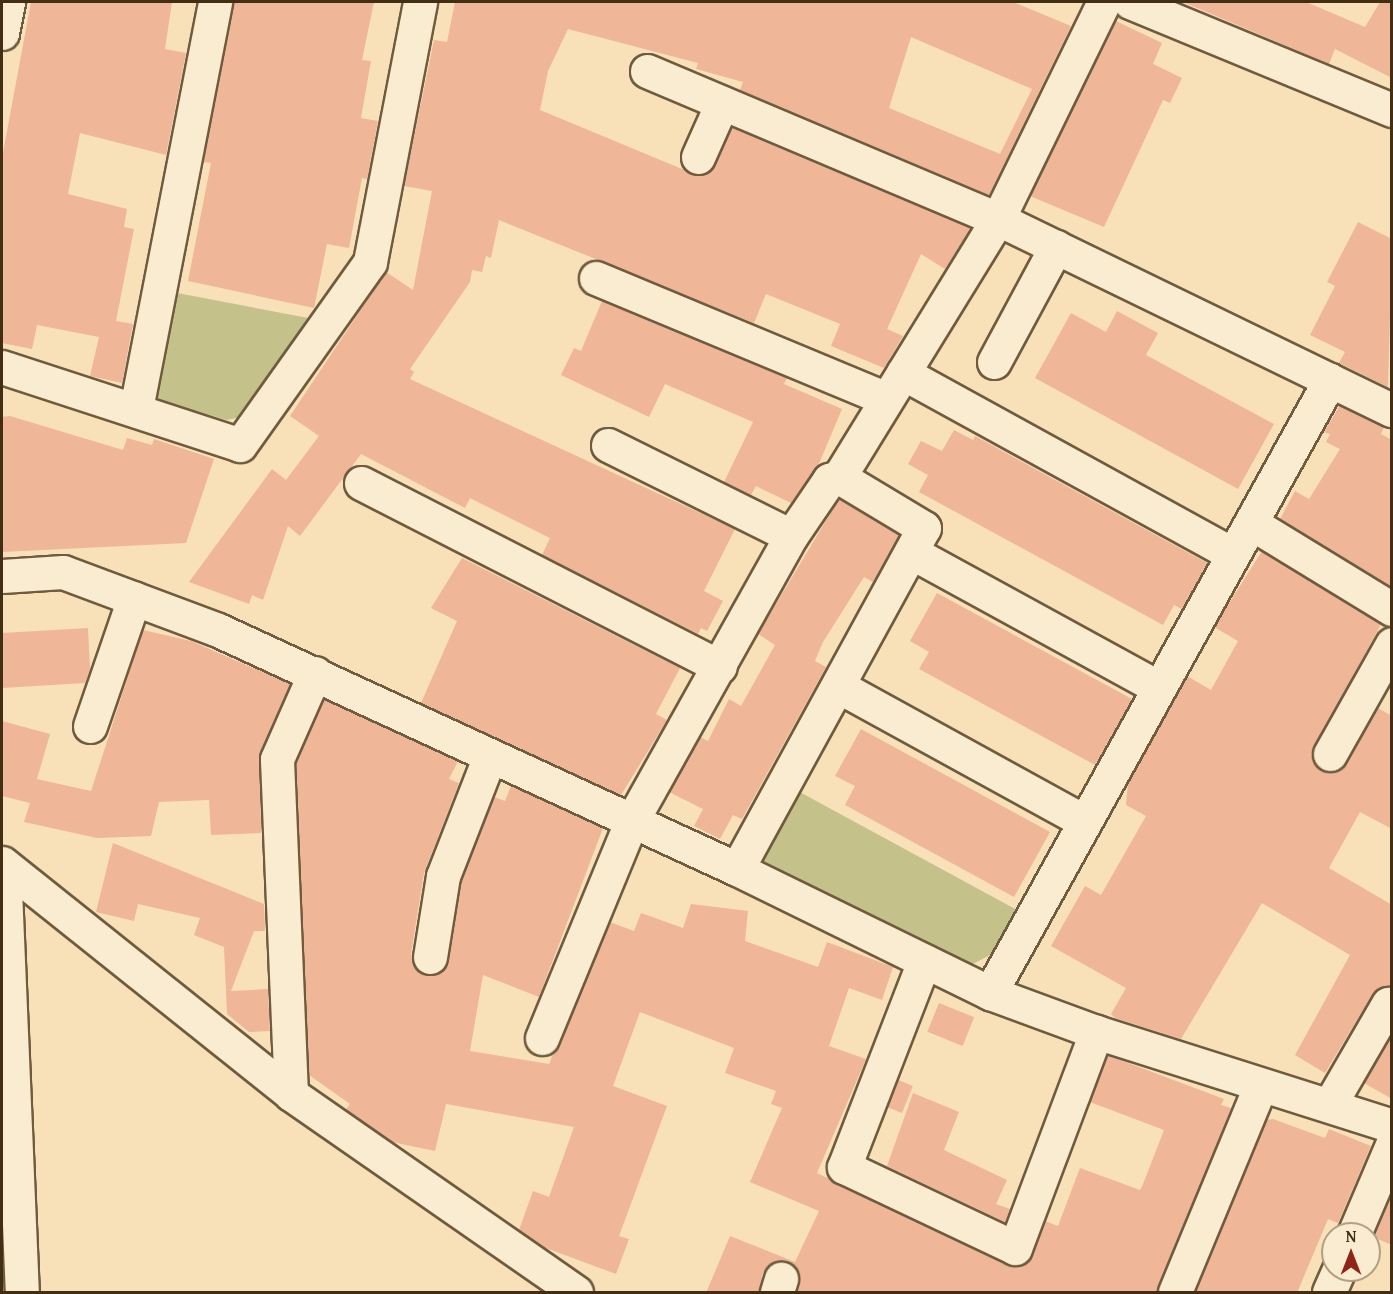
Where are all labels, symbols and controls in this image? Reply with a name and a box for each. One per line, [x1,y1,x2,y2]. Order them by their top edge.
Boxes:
north arrow [1321,1222,1381,1282]
text: N [1346,1224,1356,1248]

